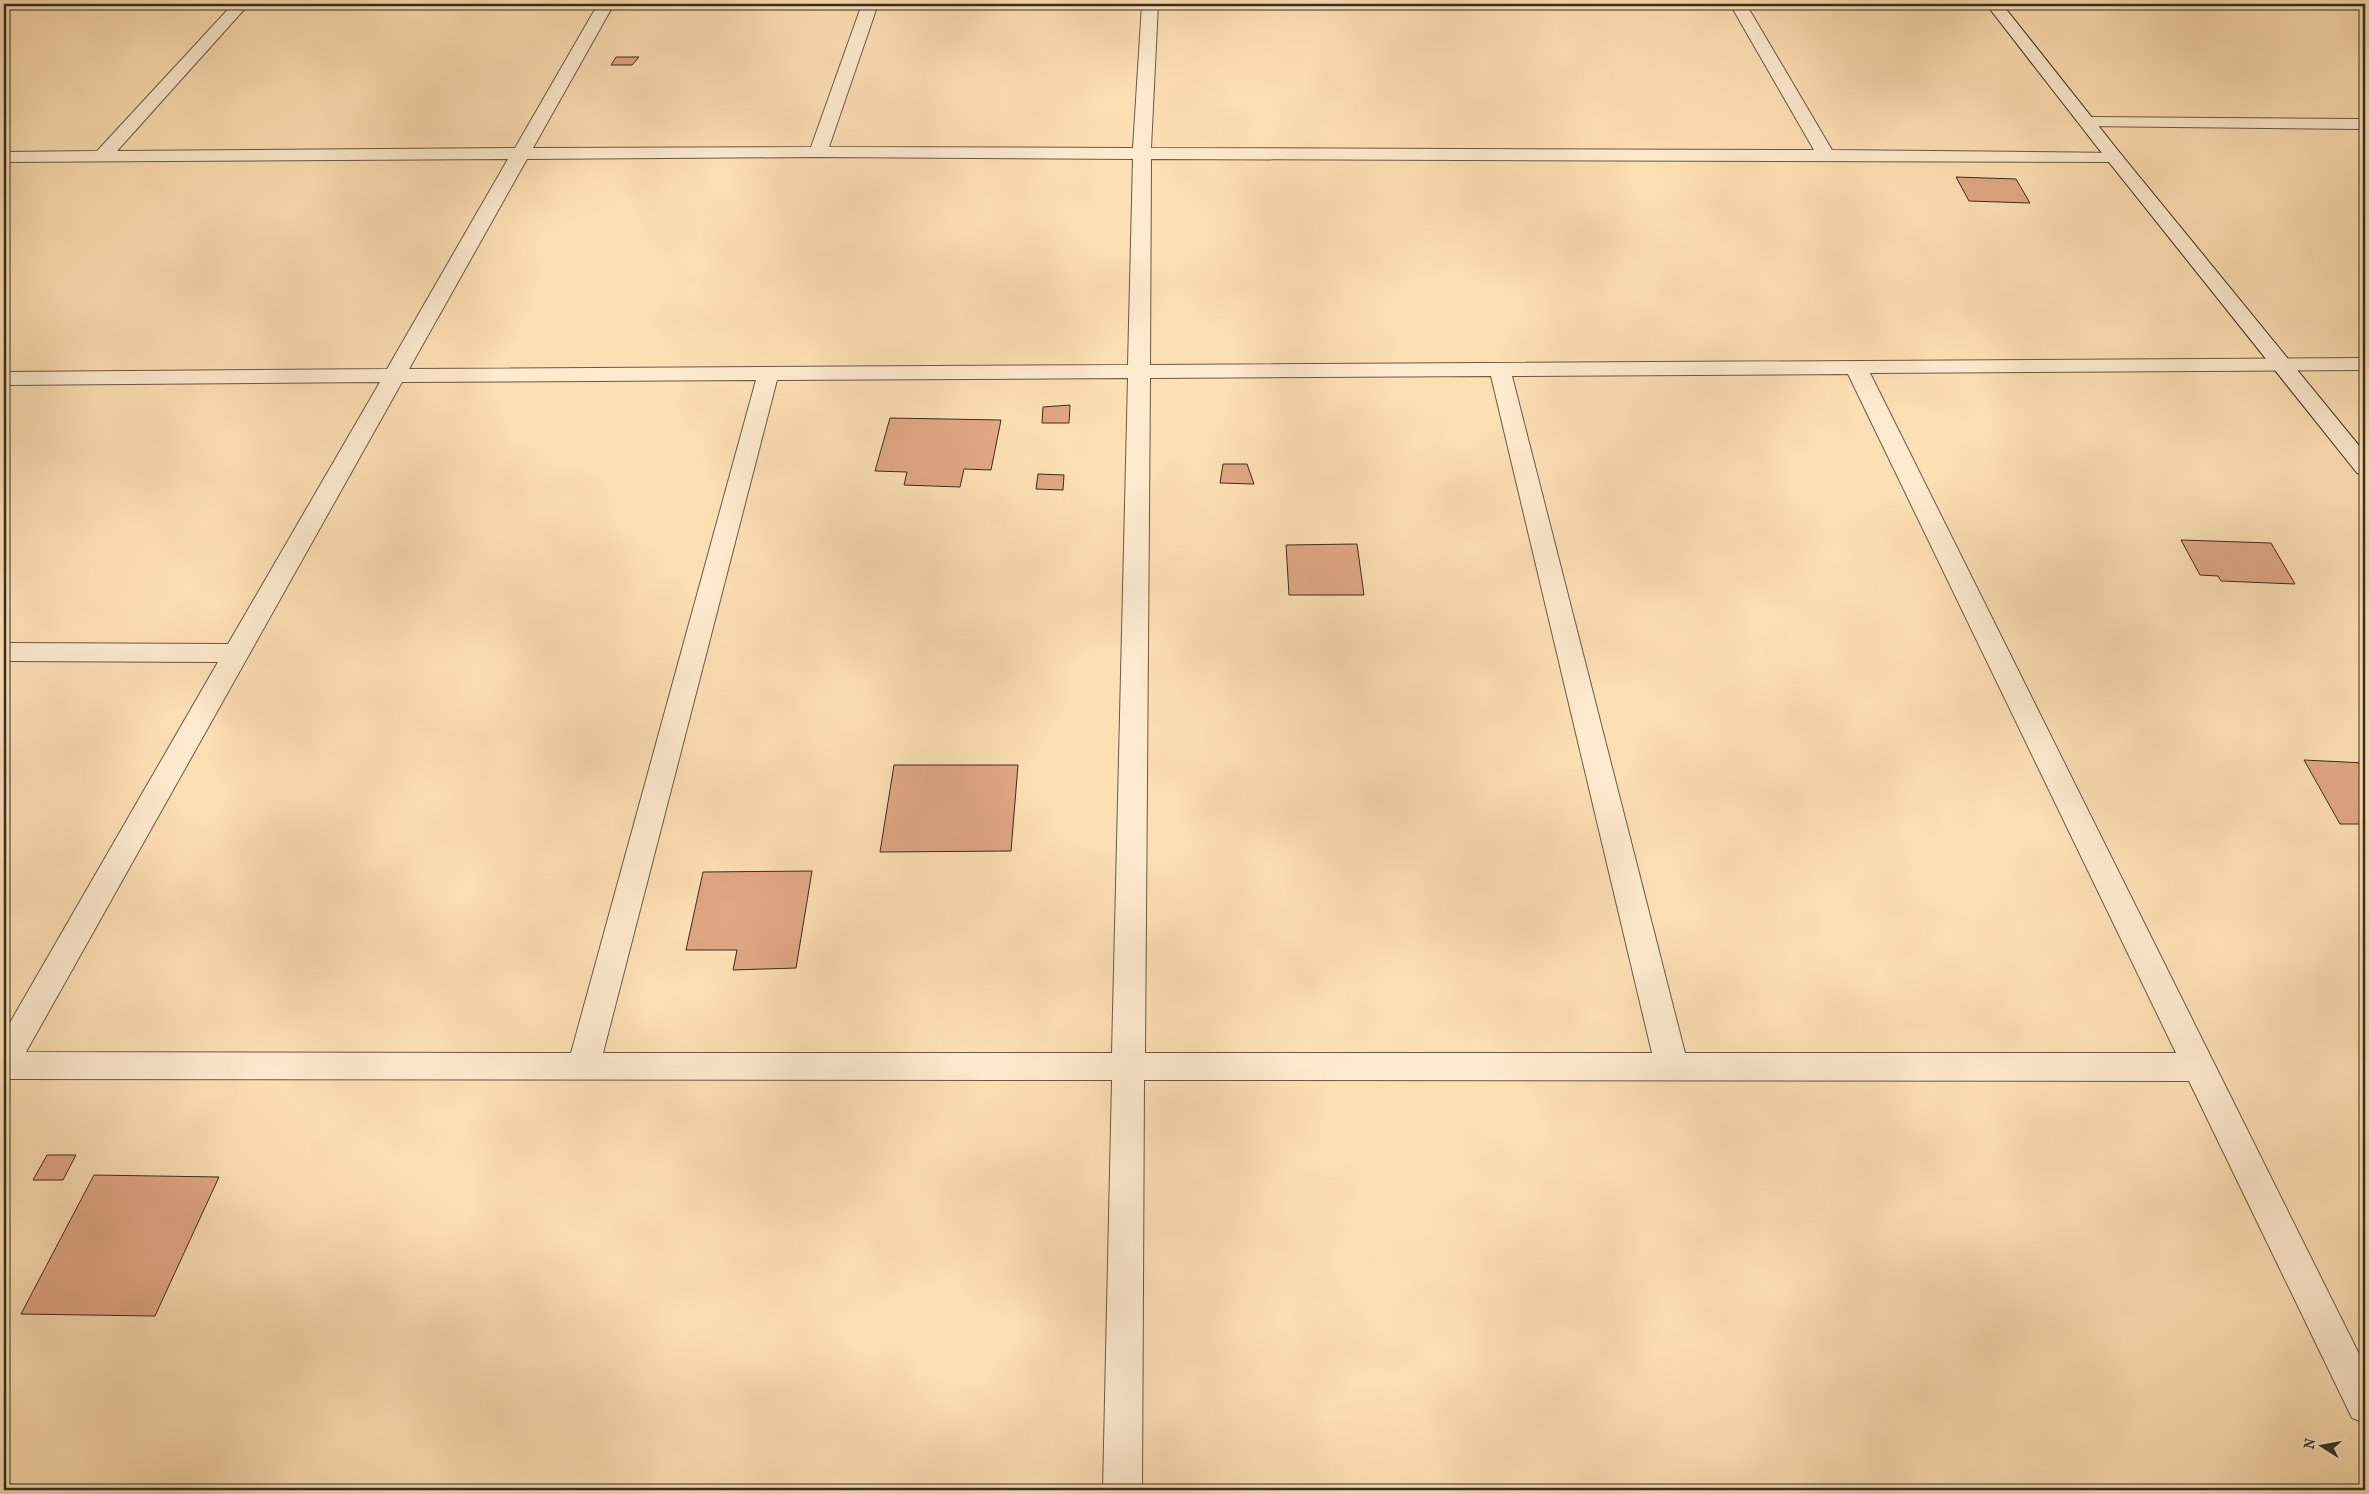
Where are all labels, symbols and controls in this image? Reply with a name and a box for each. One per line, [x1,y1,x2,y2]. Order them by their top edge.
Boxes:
north arrow [2296,1422,2346,1472]
text: N [2300,1436,2319,1450]

